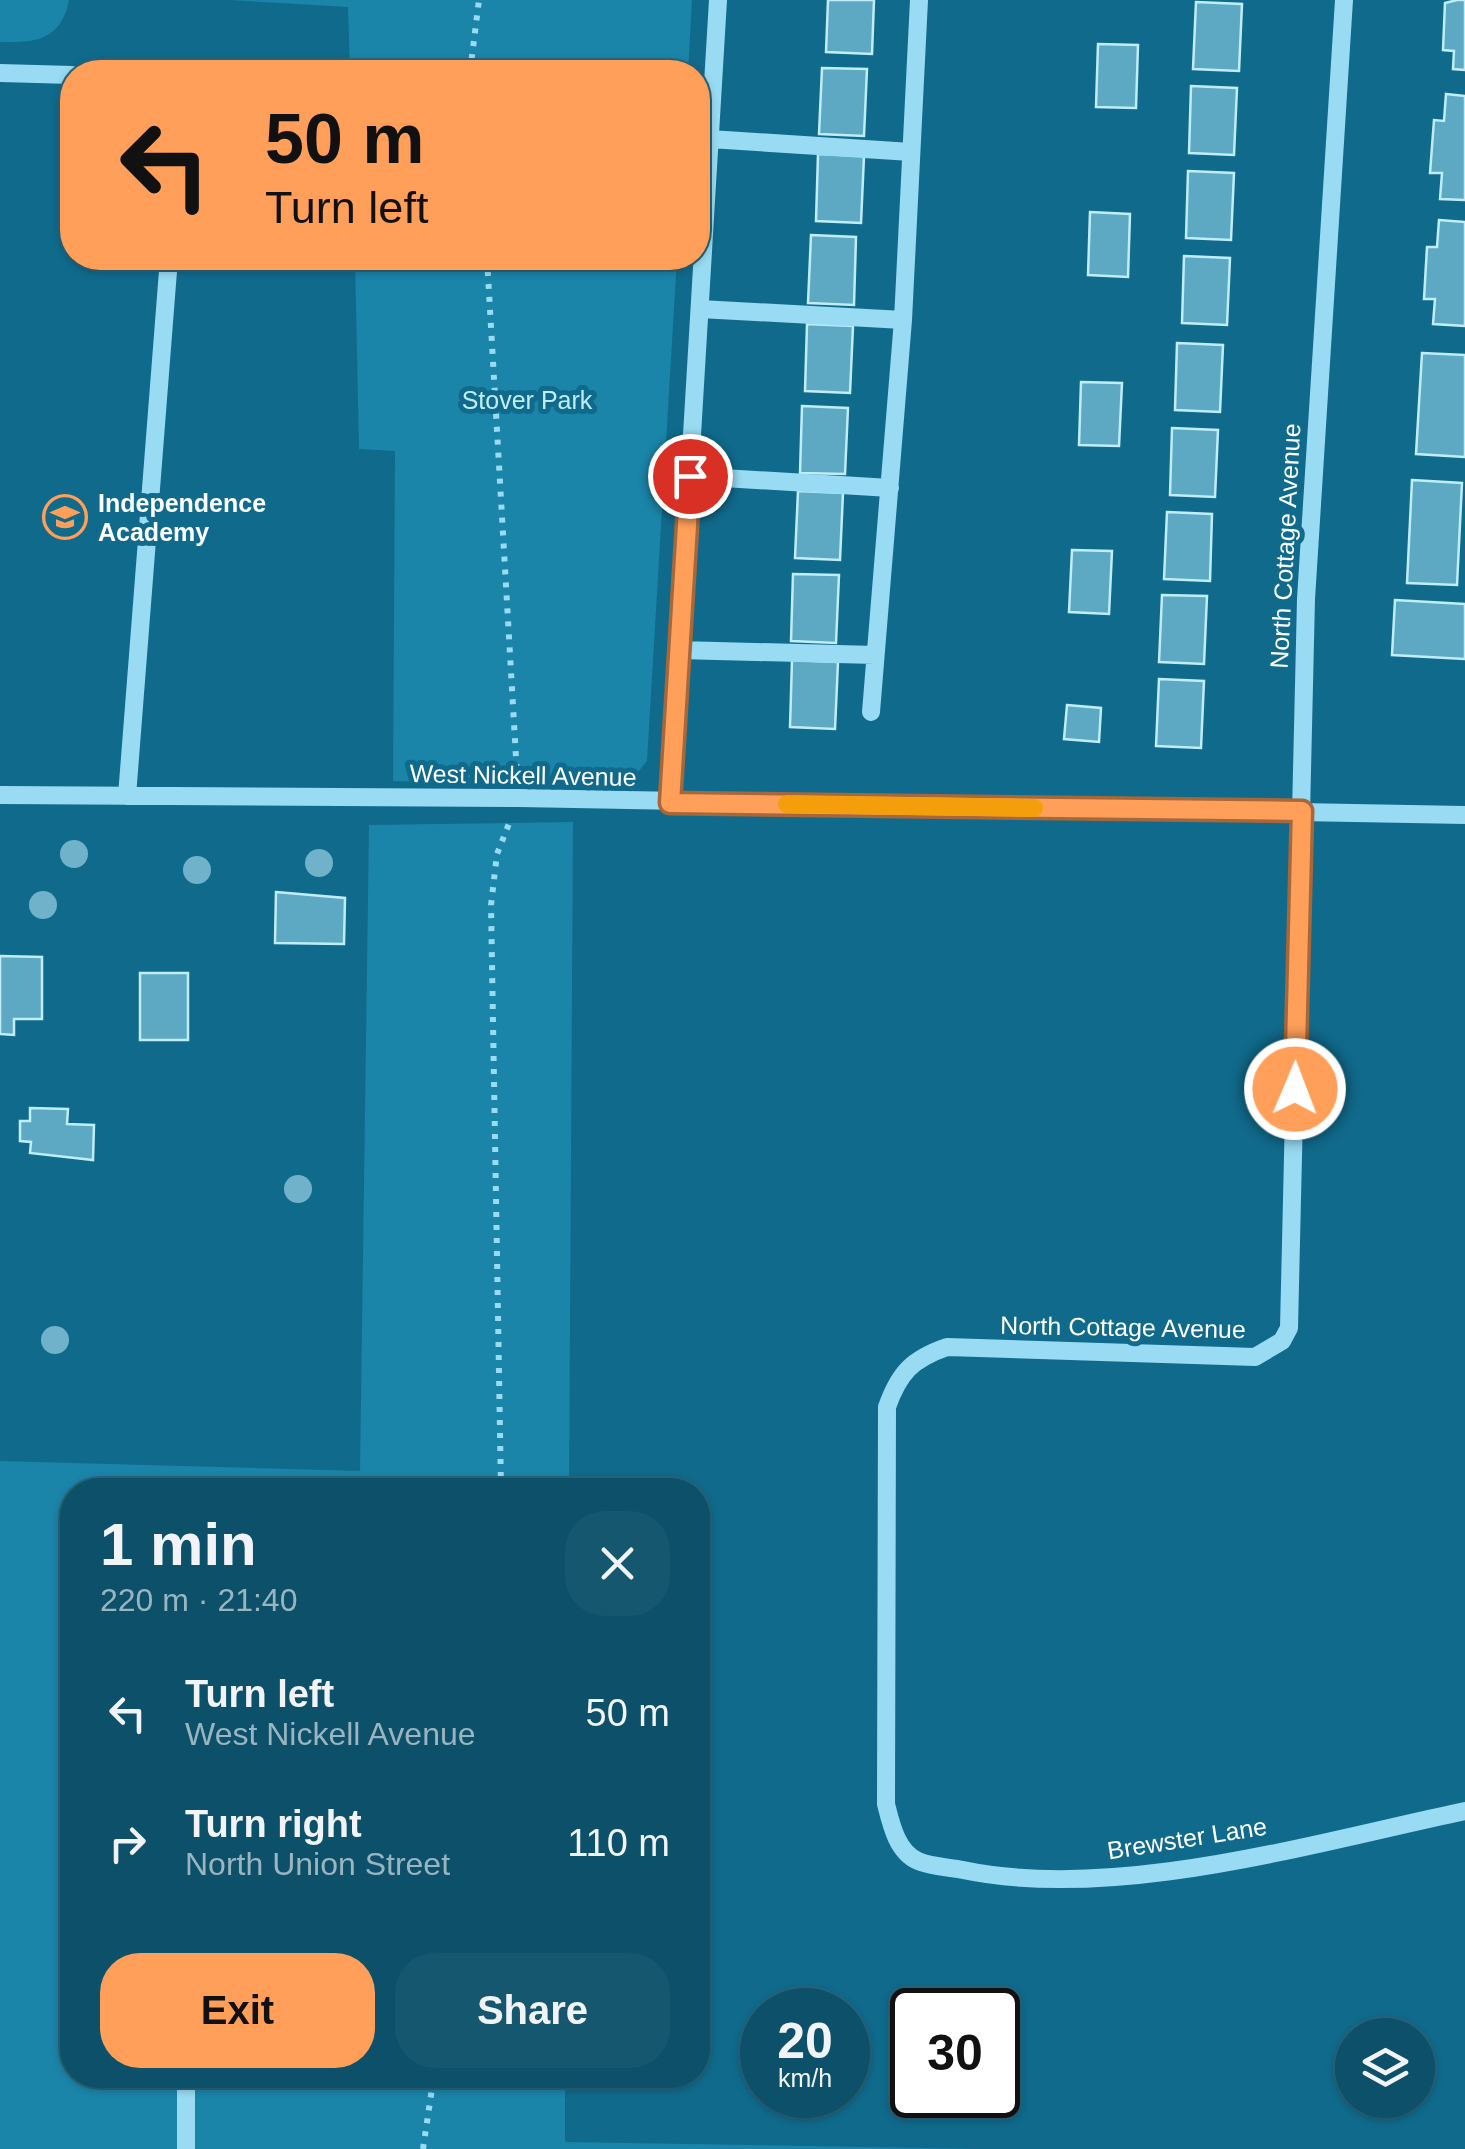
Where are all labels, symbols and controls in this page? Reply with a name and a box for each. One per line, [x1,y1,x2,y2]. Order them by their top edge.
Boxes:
icon: left [100,100,230,230]
text: 50 m [265,100,425,178]
text: Turn left [265,182,428,233]
park label: Stover Park [462,386,593,414]
street label: North Cottage Avenue [1265,423,1305,669]
pin [648,434,733,519]
icon: arrive [663,449,718,504]
place label: Independence Academy [98,489,266,546]
school or university icon: Independence Academy [42,494,88,540]
street label: West Nickell Avenue [409,759,637,791]
position arrow [1243,1037,1347,1141]
street label: North Cottage Avenue [1000,1311,1246,1343]
text: 1 min [100,1511,257,1578]
button: close [565,1511,670,1616]
text: 220 m · 21:40 [100,1582,297,1618]
text: Turn left [185,1673,334,1715]
icon: left [100,1686,155,1741]
text: 50 m [586,1692,670,1734]
text: West Nickell Avenue [185,1716,476,1752]
text: Turn right [185,1803,362,1845]
street label: Brewster Lane [1105,1812,1269,1864]
icon: right [100,1816,155,1871]
text: 110 m [567,1822,670,1864]
text: North Union Street [185,1846,450,1882]
button: Exit [100,1953,375,2068]
button: Share [395,1953,670,2068]
speed limit sign: 30 [890,1988,1020,2118]
text: 20 [777,2013,833,2069]
map controls [1335,2018,1435,2118]
button: layers [1335,2018,1435,2118]
text: km/h [778,2064,832,2092]

